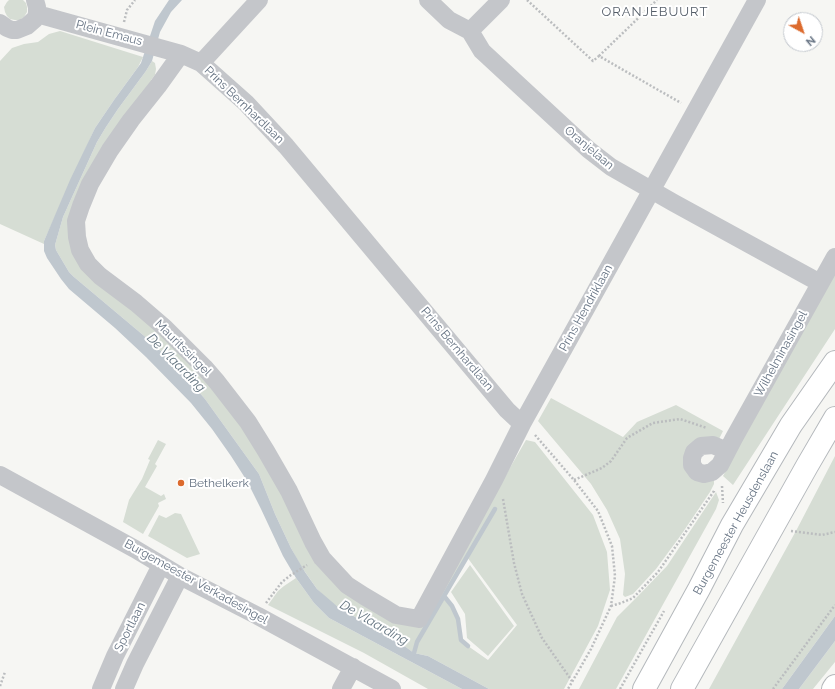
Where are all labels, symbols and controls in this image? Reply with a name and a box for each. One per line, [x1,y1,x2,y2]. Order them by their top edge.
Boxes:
district label: ORANJEBUURT [602,4,708,20]
north arrow [783,12,823,52]
street label: Plein Emaus [74,17,144,49]
text: N [803,33,818,48]
street label: Prins Bernhardlaan [201,63,287,147]
street label: Oranjelaan [561,123,617,173]
street label: Prins Hendriklaan [556,262,616,354]
street label: Prins Bernhardlaan [418,304,496,394]
street label: Wilhelminasingel [751,309,811,399]
street label: Mauritssingel [152,317,214,379]
water label: De Vlaarding [143,330,209,396]
street label: Burgemeester Heusdenslaan [690,449,782,597]
place label: Bethelkerk [189,476,249,490]
marker: Bethelkerk [176,478,186,488]
street label: Burgemeester Verkadesingel [122,536,270,628]
water label: De Vlaarding [337,597,411,649]
street label: Sportlaan [111,600,149,654]

